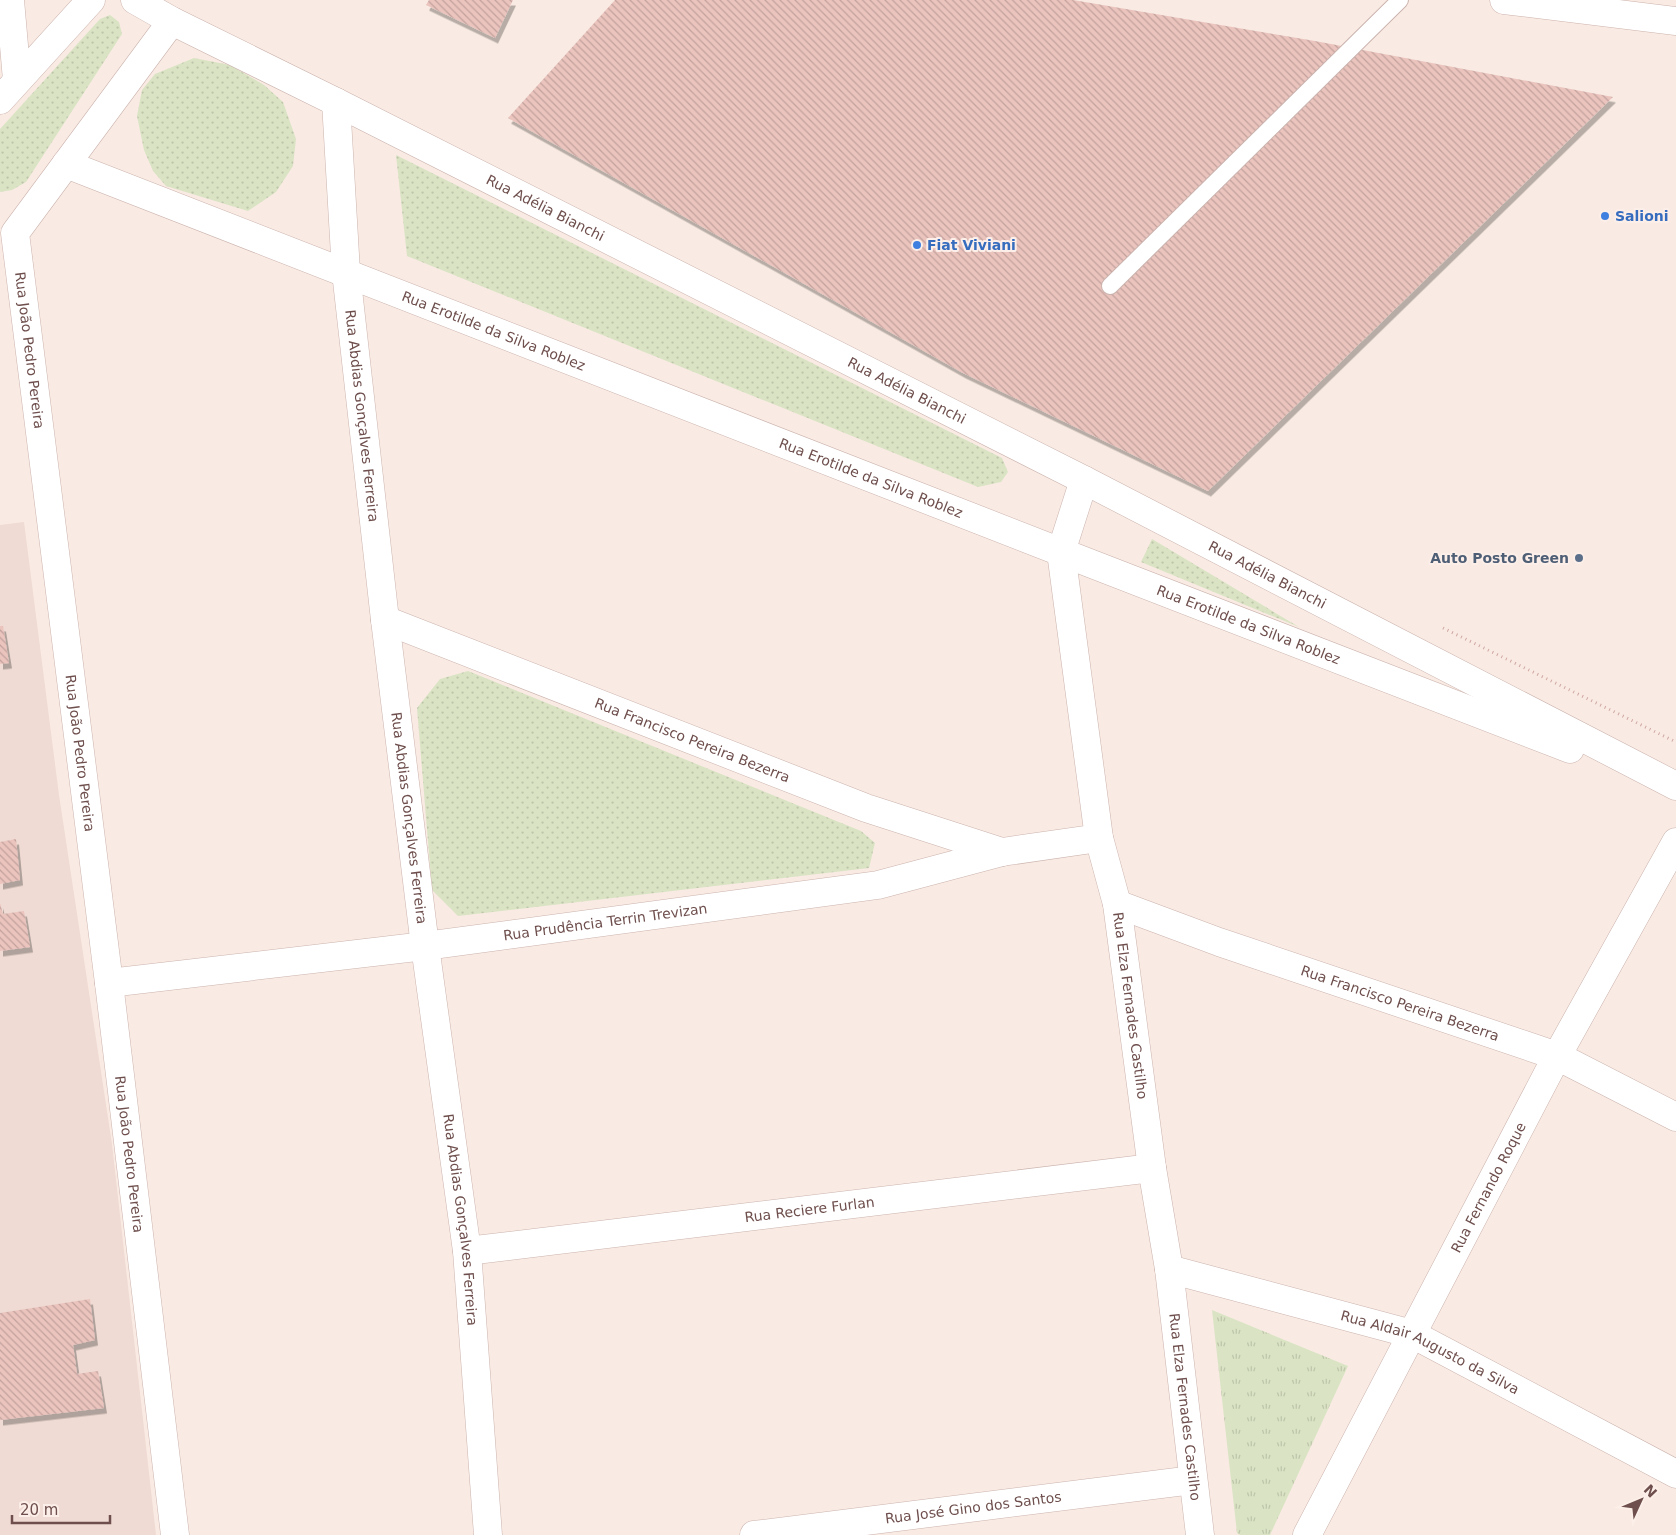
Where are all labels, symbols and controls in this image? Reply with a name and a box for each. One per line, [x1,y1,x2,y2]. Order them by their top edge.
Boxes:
street label: Rua Adélia Bianchi [484,171,607,244]
place label: Salioni [1615,208,1669,224]
marker: Salioni [1599,210,1611,222]
place label: Fiat Viviani [927,237,1016,253]
marker: Fiat Viviani [911,239,923,251]
street label: Rua João Pedro Pereira [12,271,47,430]
street label: Rua Erotilde da Silva Roblez [400,288,588,374]
street label: Rua Abdias Gonçalves Ferreira [342,309,382,523]
street label: Rua Adélia Bianchi [845,354,968,427]
street label: Rua Erotilde da Silva Roblez [777,435,965,521]
street label: Rua Adélia Bianchi [1206,538,1329,612]
place label: Auto Posto Green [1430,550,1569,566]
marker: Auto Posto Green [1573,552,1585,564]
street label: Rua Erotilde da Silva Roblez [1154,582,1343,667]
street label: Rua João Pedro Pereira [62,674,98,833]
street label: Rua Francisco Pereira Bezerra [592,695,792,786]
street label: Rua Abdias Gonçalves Ferreira [388,711,430,925]
street label: Rua Prudência Terrin Trevizan [502,900,708,943]
street label: Rua Elza Fernades Castilho [1110,911,1151,1100]
street label: Rua Francisco Pereira Bezerra [1299,962,1501,1044]
street label: Rua João Pedro Pereira [112,1075,147,1234]
street label: Rua Abdias Gonçalves Ferreira [440,1113,481,1326]
street label: Rua Fernando Roque [1448,1120,1529,1255]
street label: Rua Reciere Furlan [744,1194,875,1225]
street label: Rua Aldair Augusto da Silva [1339,1307,1522,1397]
street label: Rua Elza Fernades Castilho [1166,1312,1204,1502]
north arrow [1616,1475,1666,1525]
text: N [1641,1481,1660,1501]
street label: Rua José Gino dos Santos [884,1489,1062,1527]
scale bar [12,1492,110,1524]
text: 20 m [20,1501,58,1519]

